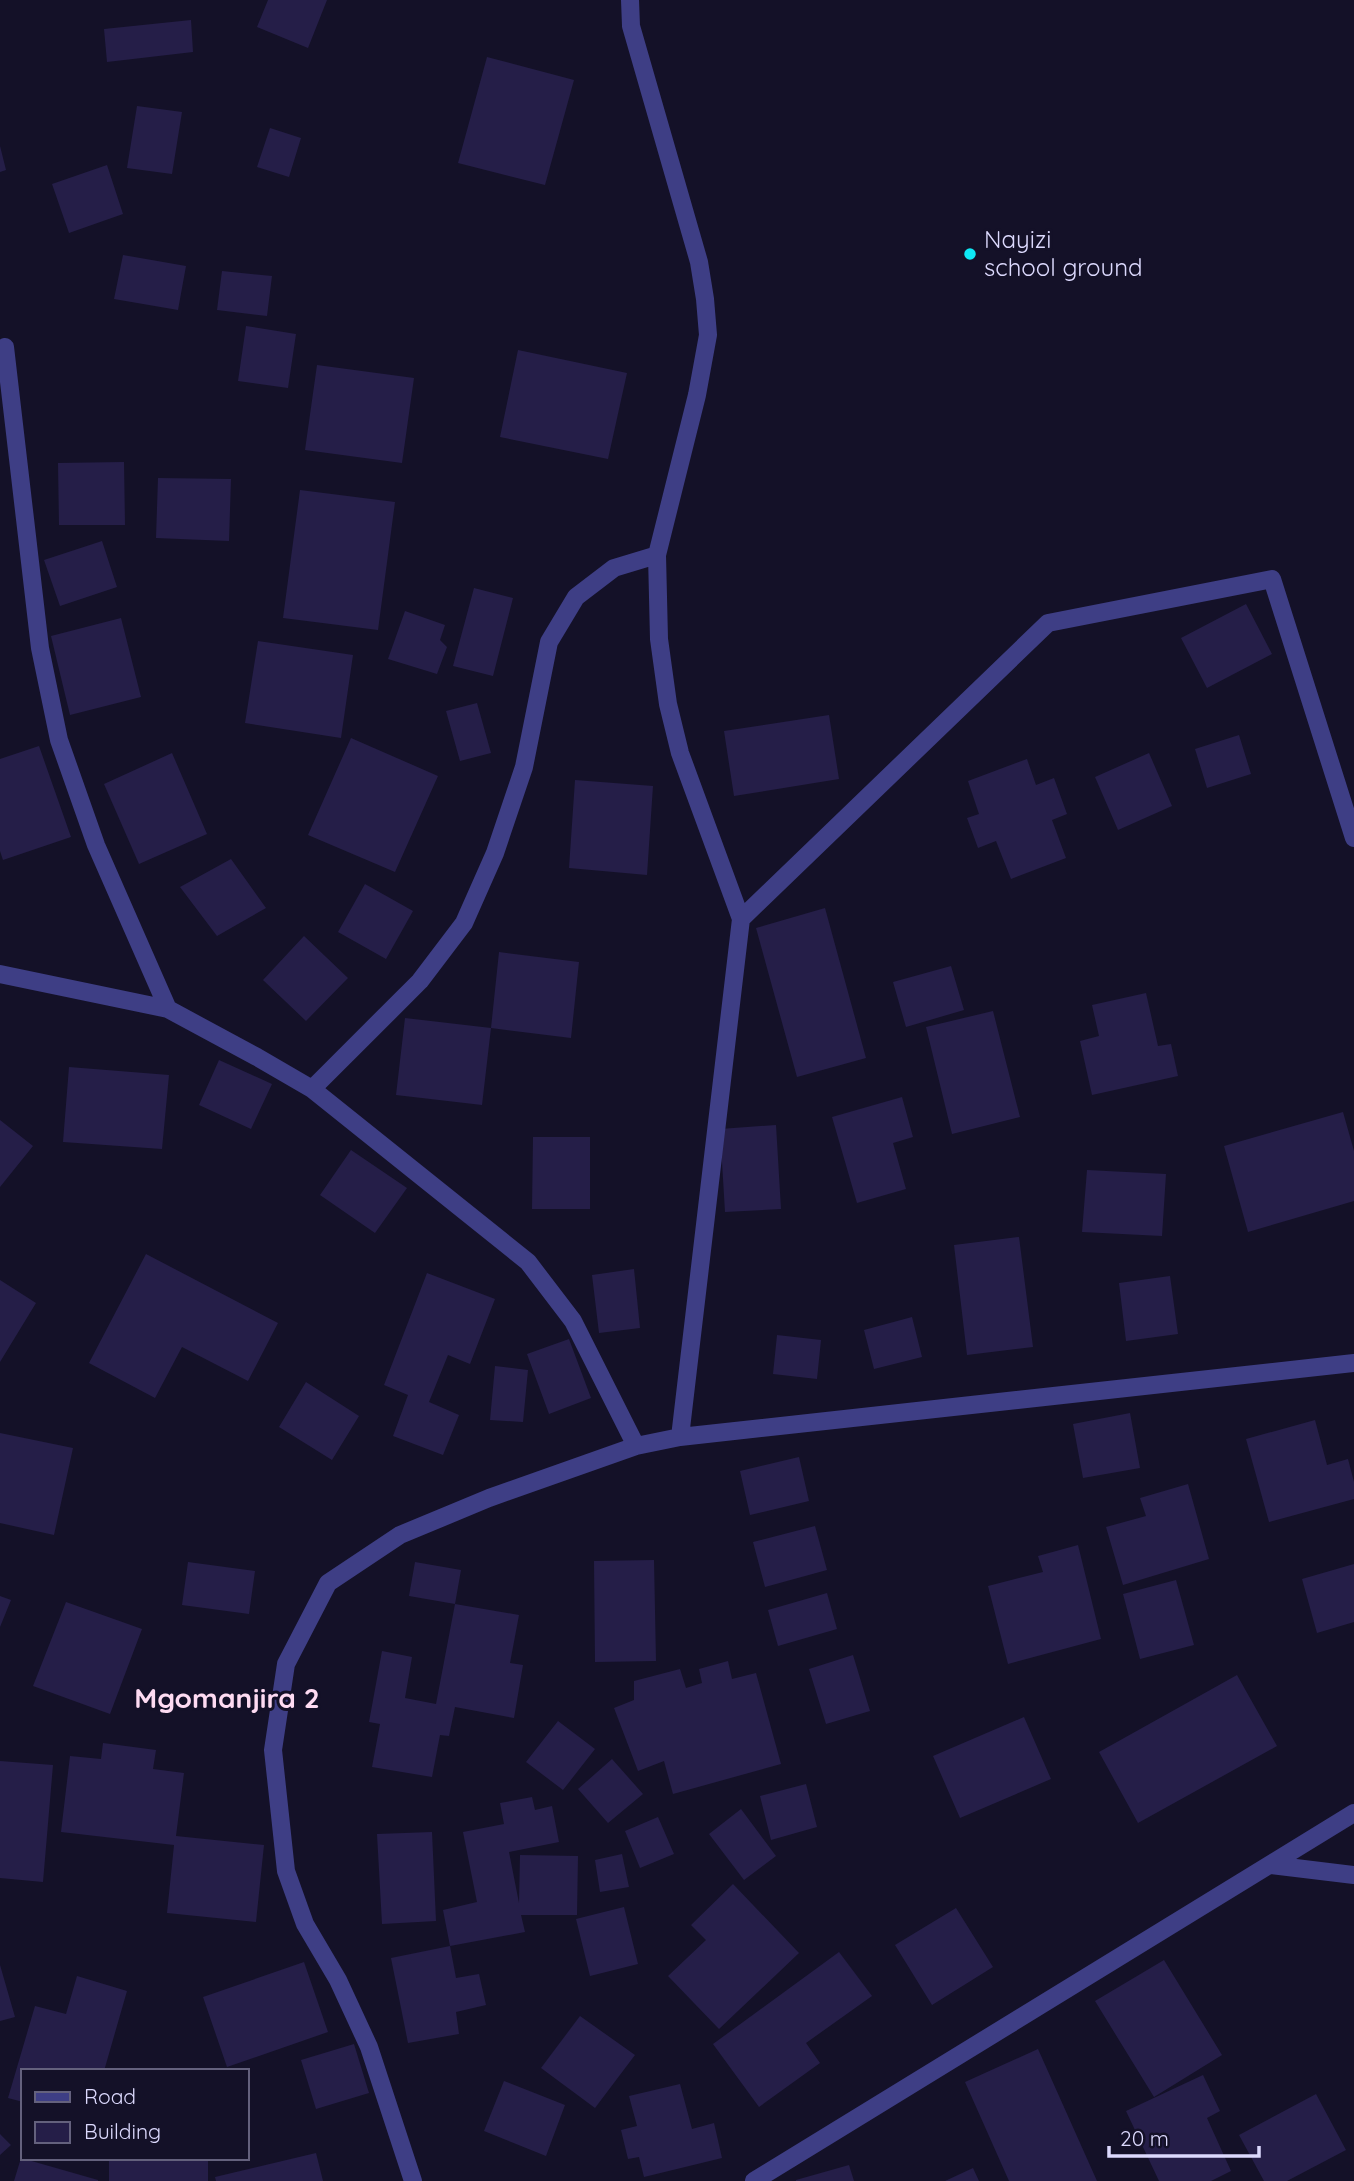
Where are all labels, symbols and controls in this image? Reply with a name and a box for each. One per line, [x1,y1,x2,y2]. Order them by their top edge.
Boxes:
place label: Nayizi school ground [984,224,1143,282]
marker: Nayizi school ground [962,246,978,262]
district label: Mgomanjira 2 [134,1680,320,1715]
legend [21,2069,248,2160]
text: Road [84,2083,136,2109]
scale bar [1109,2114,1260,2158]
text: Building [84,2118,161,2144]
text: 20 m [1120,2125,1169,2151]

